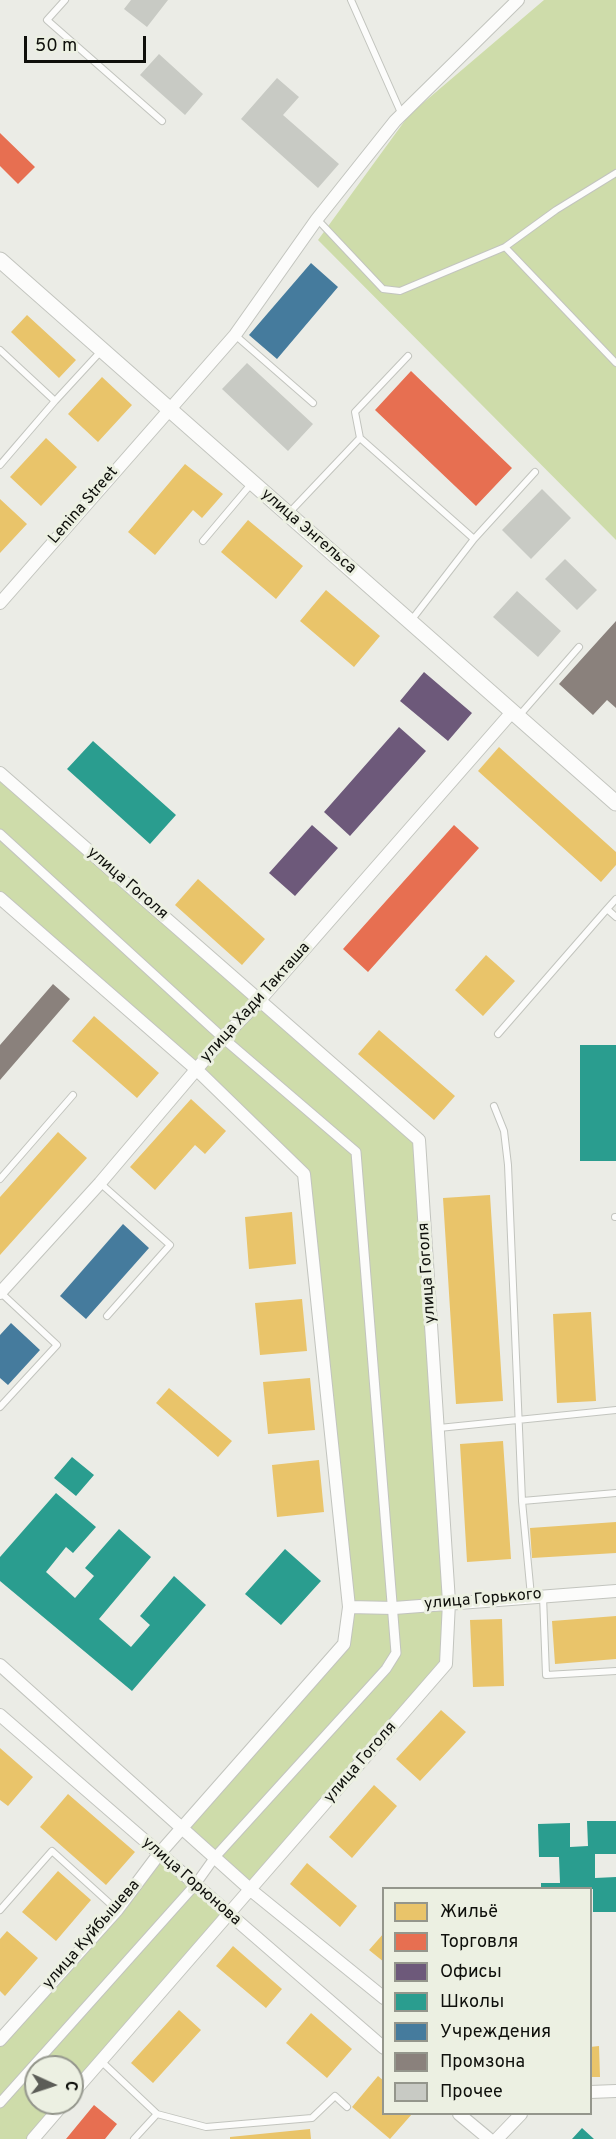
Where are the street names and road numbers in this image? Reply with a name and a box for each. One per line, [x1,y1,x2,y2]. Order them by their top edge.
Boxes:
street label: Lenina Street [45,463,123,549]
street label: улица Энгельса [256,485,360,579]
street label: улица Гоголя [83,844,171,924]
street label: улица Хади Такташа [197,939,315,1067]
street label: улица Гоголя [415,1222,441,1324]
street label: улица Горького [424,1585,542,1615]
street label: улица Гоголя [321,1719,401,1807]
street label: улица Горюнова [137,1834,245,1930]
street label: улица Куйбышева [39,1876,145,1994]

